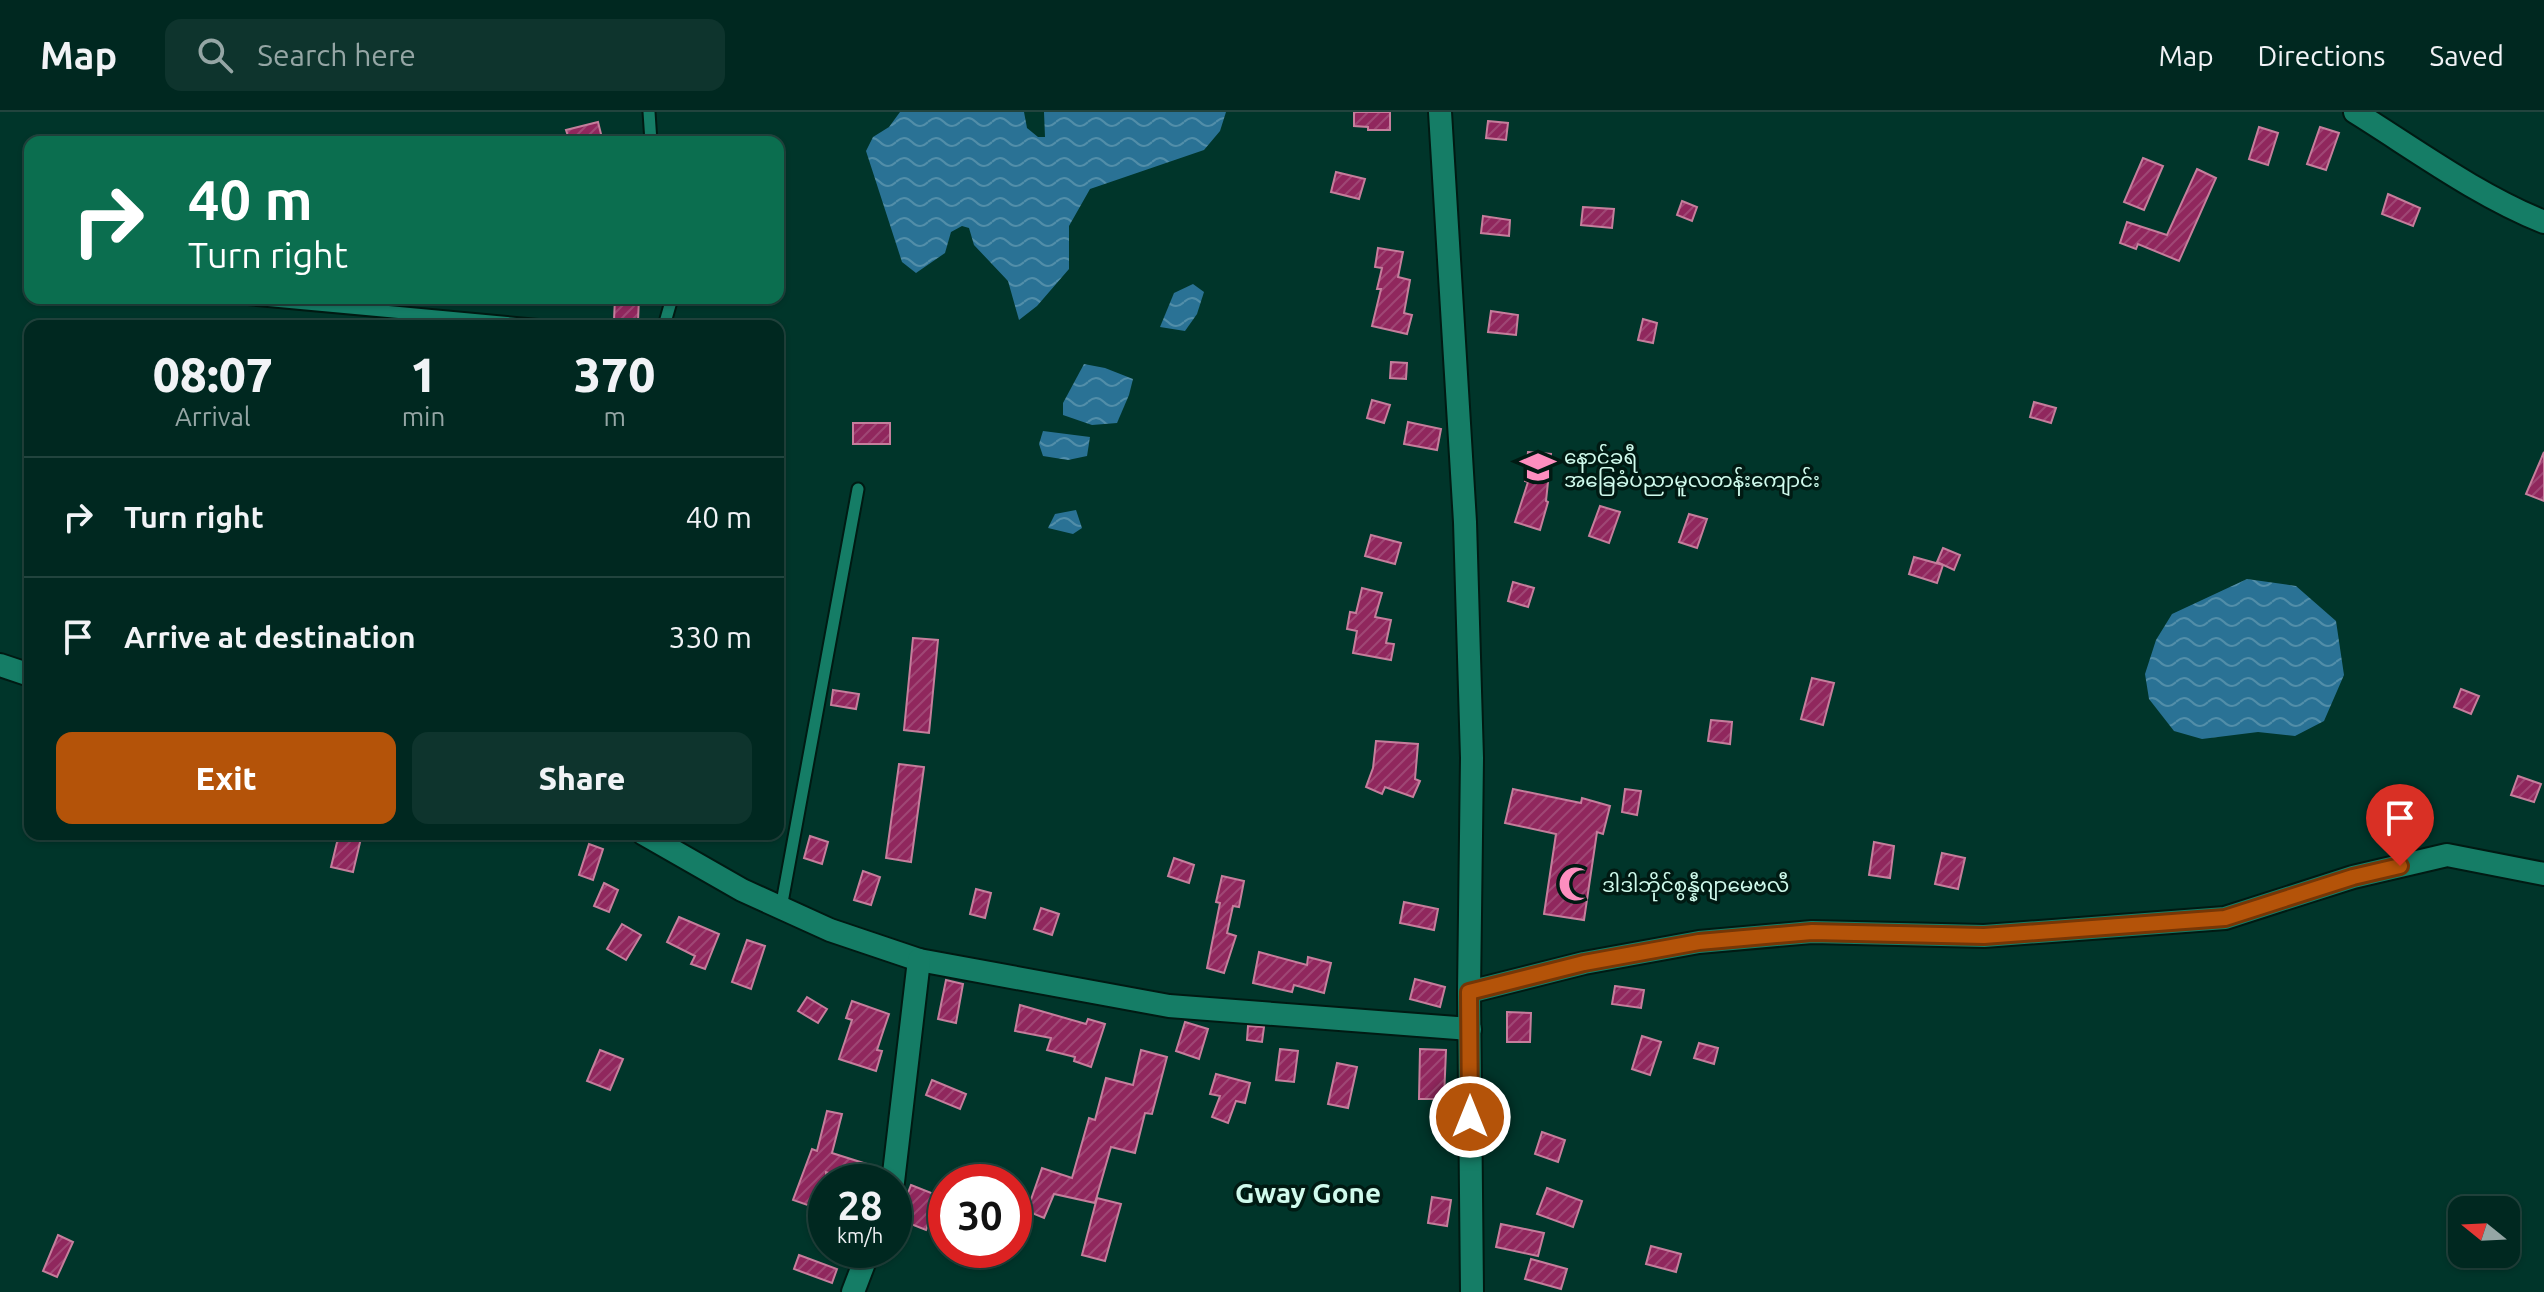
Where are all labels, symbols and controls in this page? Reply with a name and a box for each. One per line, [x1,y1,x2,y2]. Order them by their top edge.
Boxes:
search box [165,19,725,91]
icon: search [193,33,237,77]
text: Map [40,34,117,76]
text: Search here [257,38,416,72]
text: Map [2158,40,2214,71]
text: Directions [2258,40,2385,71]
text: Saved [2429,40,2504,71]
icon: right [56,168,160,272]
text: 40 m [188,168,313,231]
text: Turn right [188,234,348,275]
text: 08:07 [153,347,273,401]
text: 1 [410,347,437,401]
text: 370 [574,347,655,401]
text: Arrival [175,402,251,431]
text: min [402,402,445,431]
text: m [603,402,626,431]
place label: နောင်ခရီ အခြေခံပညာမူလတန်းကျောင်း [1564,443,1820,497]
school or university icon: နောင်ခရီ အခြေခံပညာမူလတန်းကျောင်း [1519,448,1557,486]
icon: right [56,495,100,539]
text: Turn right [124,500,264,534]
text: 40 m [685,500,752,534]
icon: arrive [56,615,100,659]
text: Arrive at destination [124,620,416,654]
text: 330 m [668,620,752,654]
button: Exit [56,732,396,824]
button: Share [412,732,752,824]
pin [2366,784,2434,866]
icon: arrive [2378,796,2422,840]
mosque icon: ဒါဒါဘိုင်စွန္နီဂျာမေဗလီ [1557,865,1595,903]
place label: ဒါဒါဘိုင်စွန္နီဂျာမေဗလီ [1602,871,1789,902]
position arrow [1428,1075,1512,1159]
speed limit sign: 30 [928,1164,1032,1268]
district label: Gway Gone [1235,1177,1381,1208]
text: 28 [837,1183,883,1228]
north arrow [2448,1196,2520,1268]
map controls [2448,1196,2520,1268]
text: km/h [837,1224,883,1247]

